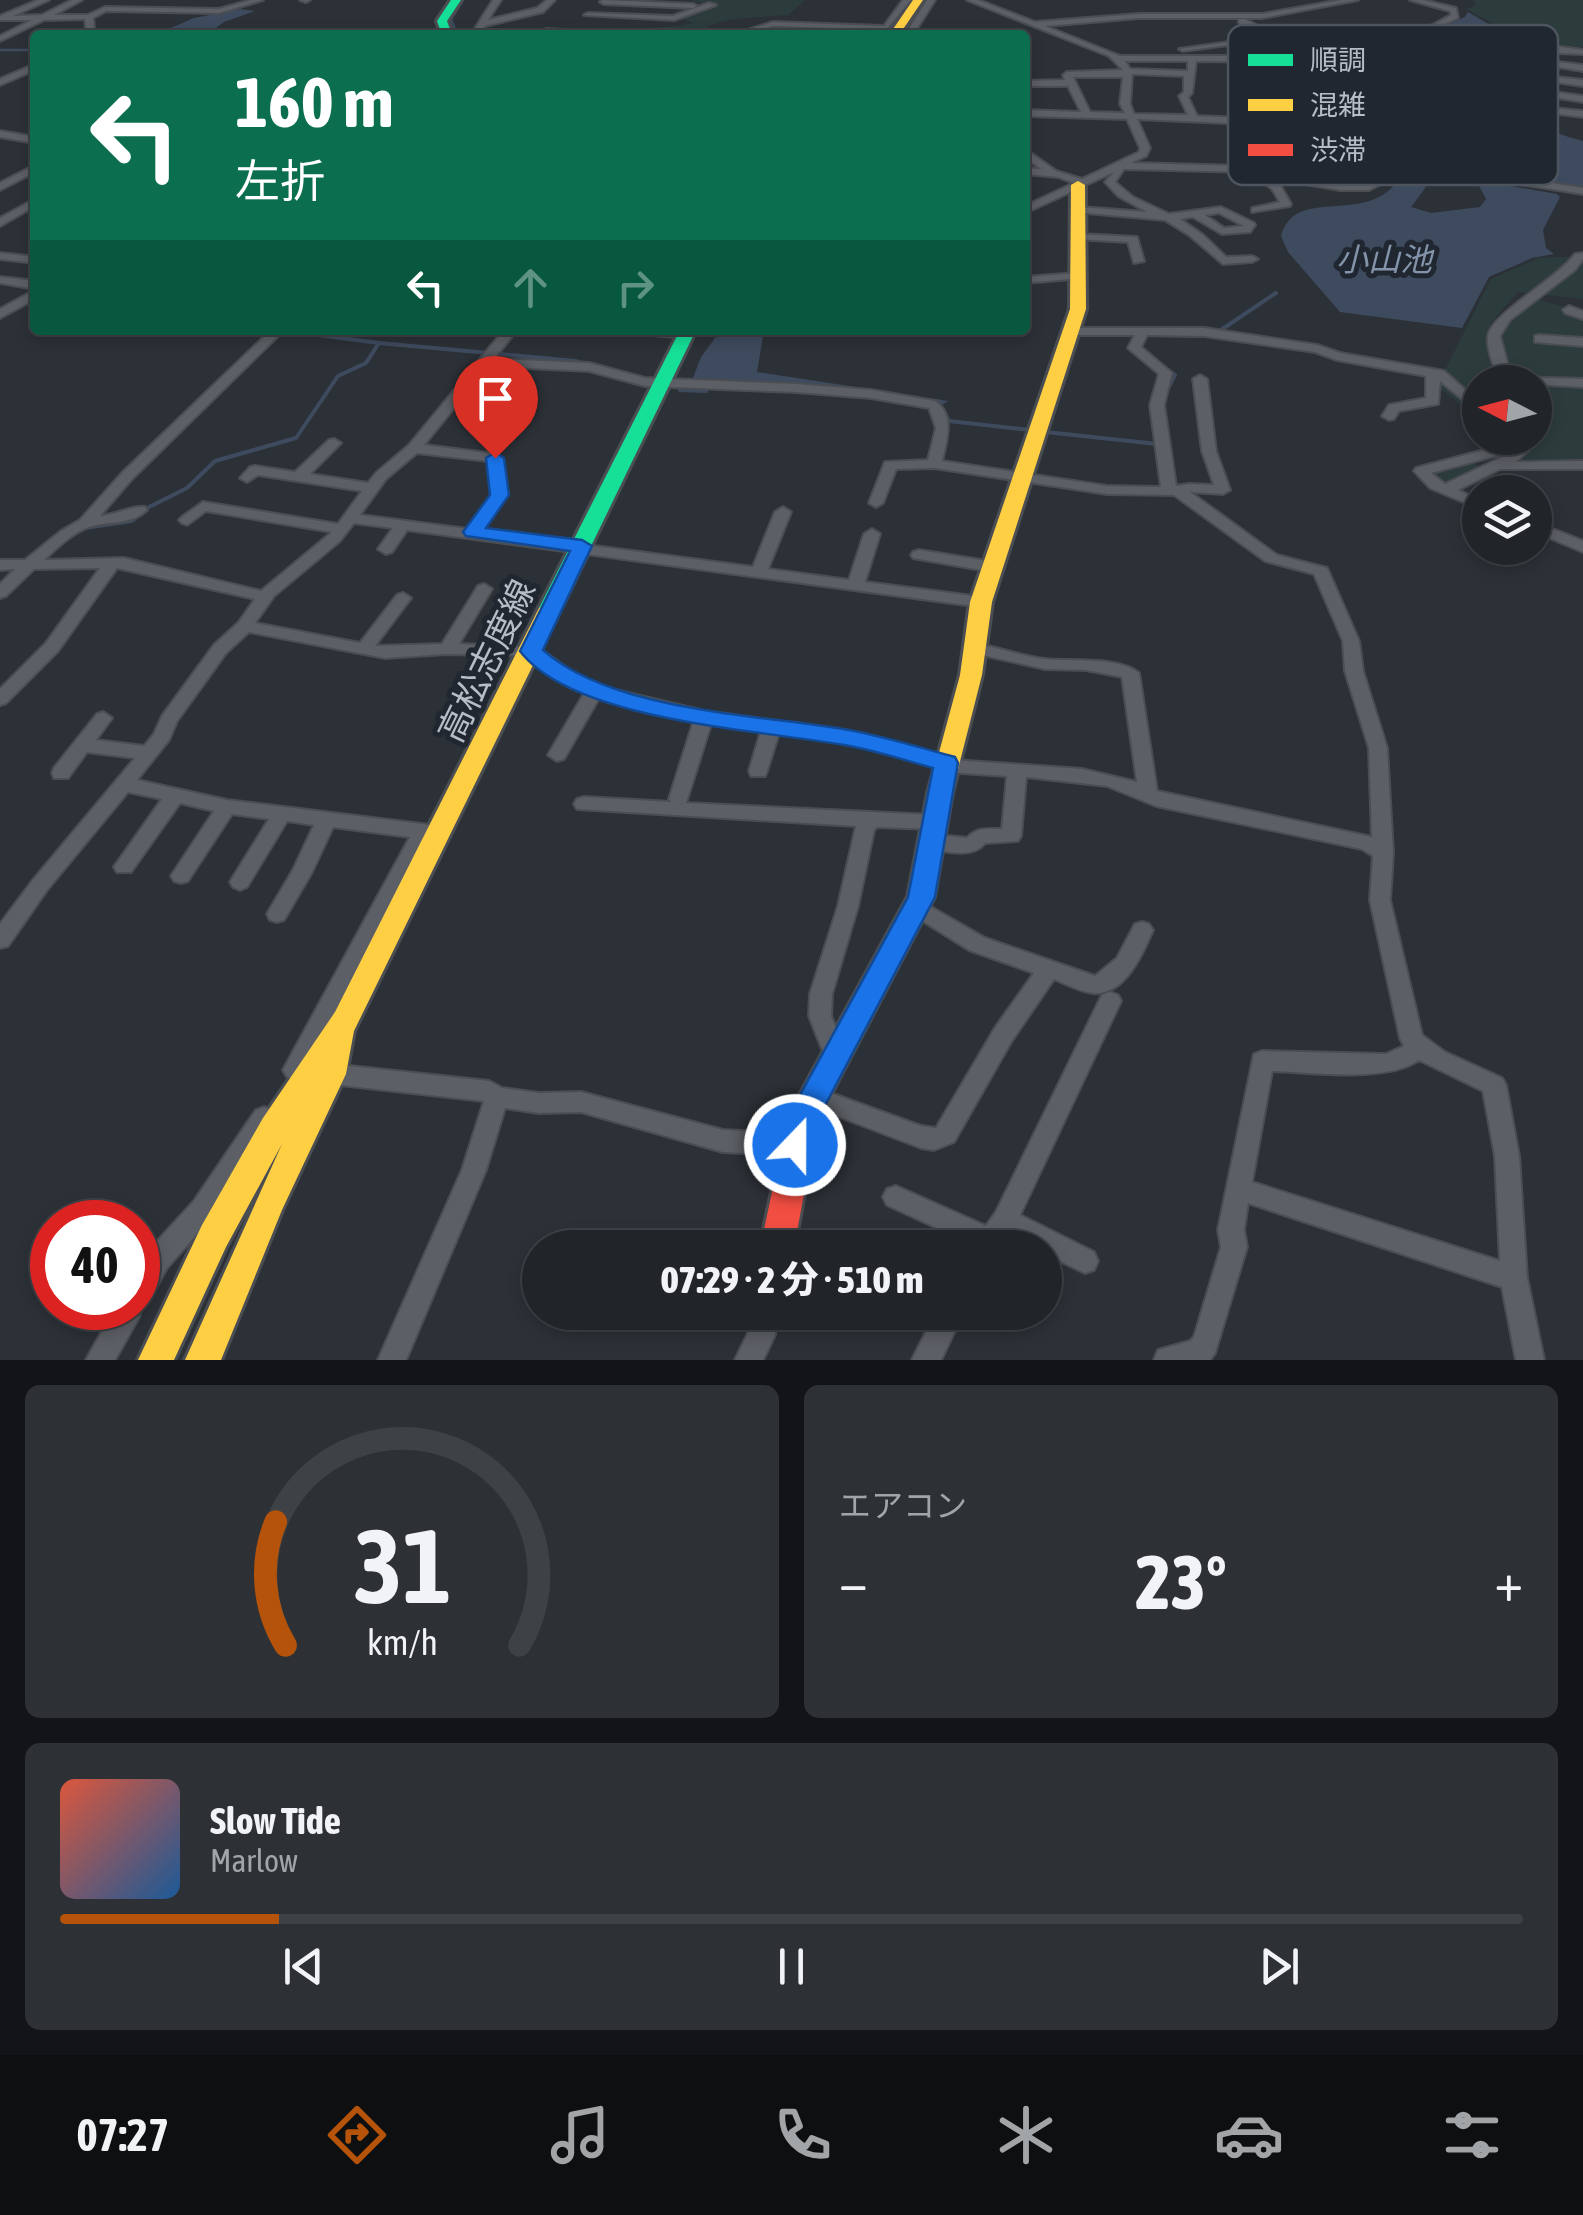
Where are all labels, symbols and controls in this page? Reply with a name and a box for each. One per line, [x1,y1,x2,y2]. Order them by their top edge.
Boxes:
legend [1228,25,1558,185]
text: 順調 [1310,44,1366,76]
text: 160 m [235,62,394,142]
icon: left [70,70,200,200]
text: 混雑 [1310,89,1366,121]
text: 渋滞 [1310,134,1366,166]
text: 左折 [235,155,325,207]
water label: 小山池 [1336,241,1435,278]
icon: left [398,260,453,315]
icon: ahead [503,260,558,315]
icon: right [608,260,663,315]
pin [453,356,538,459]
north arrow [1462,365,1552,455]
map controls [1462,365,1552,565]
icon: arrive [468,371,523,426]
button: layers [1462,475,1552,565]
street label: 高松志度線 [430,573,542,748]
position arrow [743,1093,847,1197]
speed limit sign: 40 [30,1200,160,1330]
text: 07:29 · 2 分 · 510 m [661,1258,923,1301]
text: エアコン [839,1487,967,1524]
text: 31 [353,1506,451,1625]
text: 23° [1135,1539,1227,1625]
text: − [839,1550,868,1613]
text: + [1494,1550,1523,1613]
text: km/h [367,1622,437,1663]
text: Slow Tide [210,1799,341,1842]
text: Marlow [210,1842,298,1879]
icon: previous [276,1939,331,1994]
icon: pause [764,1939,819,1994]
icon: next [1252,1939,1307,1994]
icon: directions [322,2100,392,2170]
icon: music [545,2100,615,2170]
icon: phone [768,2100,838,2170]
icon: climate [991,2100,1061,2170]
icon: car [1214,2100,1284,2170]
icon: filters [1437,2100,1507,2170]
text: 07:27 [76,2109,169,2161]

